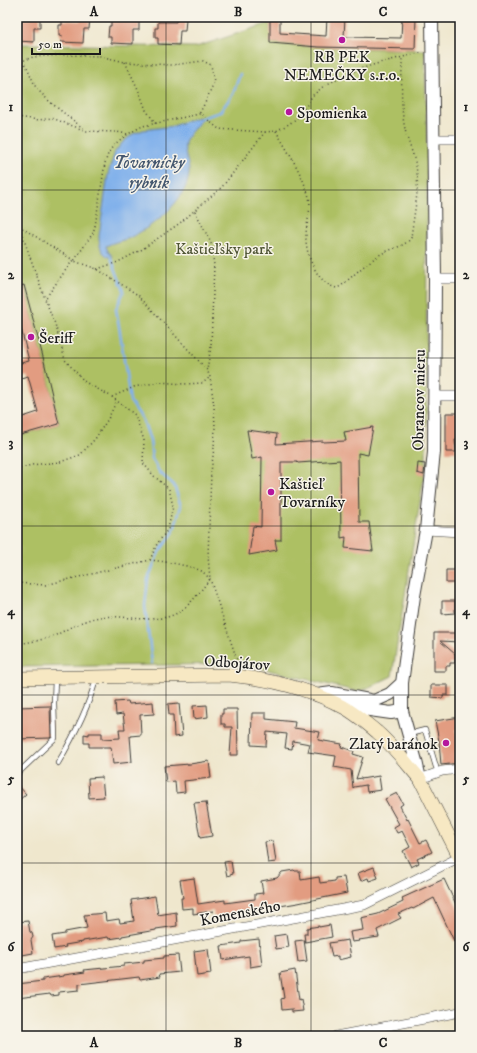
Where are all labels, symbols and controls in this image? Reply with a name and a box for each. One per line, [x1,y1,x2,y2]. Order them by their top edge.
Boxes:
text: A [89,4,99,20]
text: B [234,4,242,20]
text: C [379,4,388,20]
scale bar [32,30,100,56]
marker: RB PEK NEMEČKY s.r.o. [337,35,347,45]
text: 50 m [38,37,62,52]
place label: RB PEK NEMEČKY s.r.o. [284,47,400,85]
text: 1 [9,99,14,115]
text: 1 [464,99,469,115]
place label: Spomienka [297,103,367,123]
marker: Spomienka [284,107,294,117]
water label: Tovarnícky rybník [113,152,186,194]
park label: Kaštieľsky park [175,239,273,259]
text: 2 [8,267,15,283]
text: 2 [463,267,470,283]
place label: Šeriff [39,328,76,348]
marker: Šeriff [26,332,36,342]
street label: Obrancov mieru [408,349,430,451]
text: 3 [9,435,14,451]
text: 3 [464,435,469,451]
place label: Kaštieľ Tovarníky [279,474,345,512]
marker: Kaštieľ Tovarníky [266,487,276,497]
text: 4 [6,603,15,620]
text: 4 [461,603,470,620]
street label: Odbojárov [203,651,272,675]
place label: Zlatý baránok [349,734,438,754]
marker: Zlatý baránok [441,738,451,748]
text: 5 [7,771,15,787]
text: 5 [462,771,470,787]
street label: Komenského [198,895,282,931]
text: 6 [8,939,16,955]
text: 6 [463,939,471,955]
text: A [89,1035,99,1051]
text: B [234,1035,242,1051]
text: C [379,1035,388,1051]

